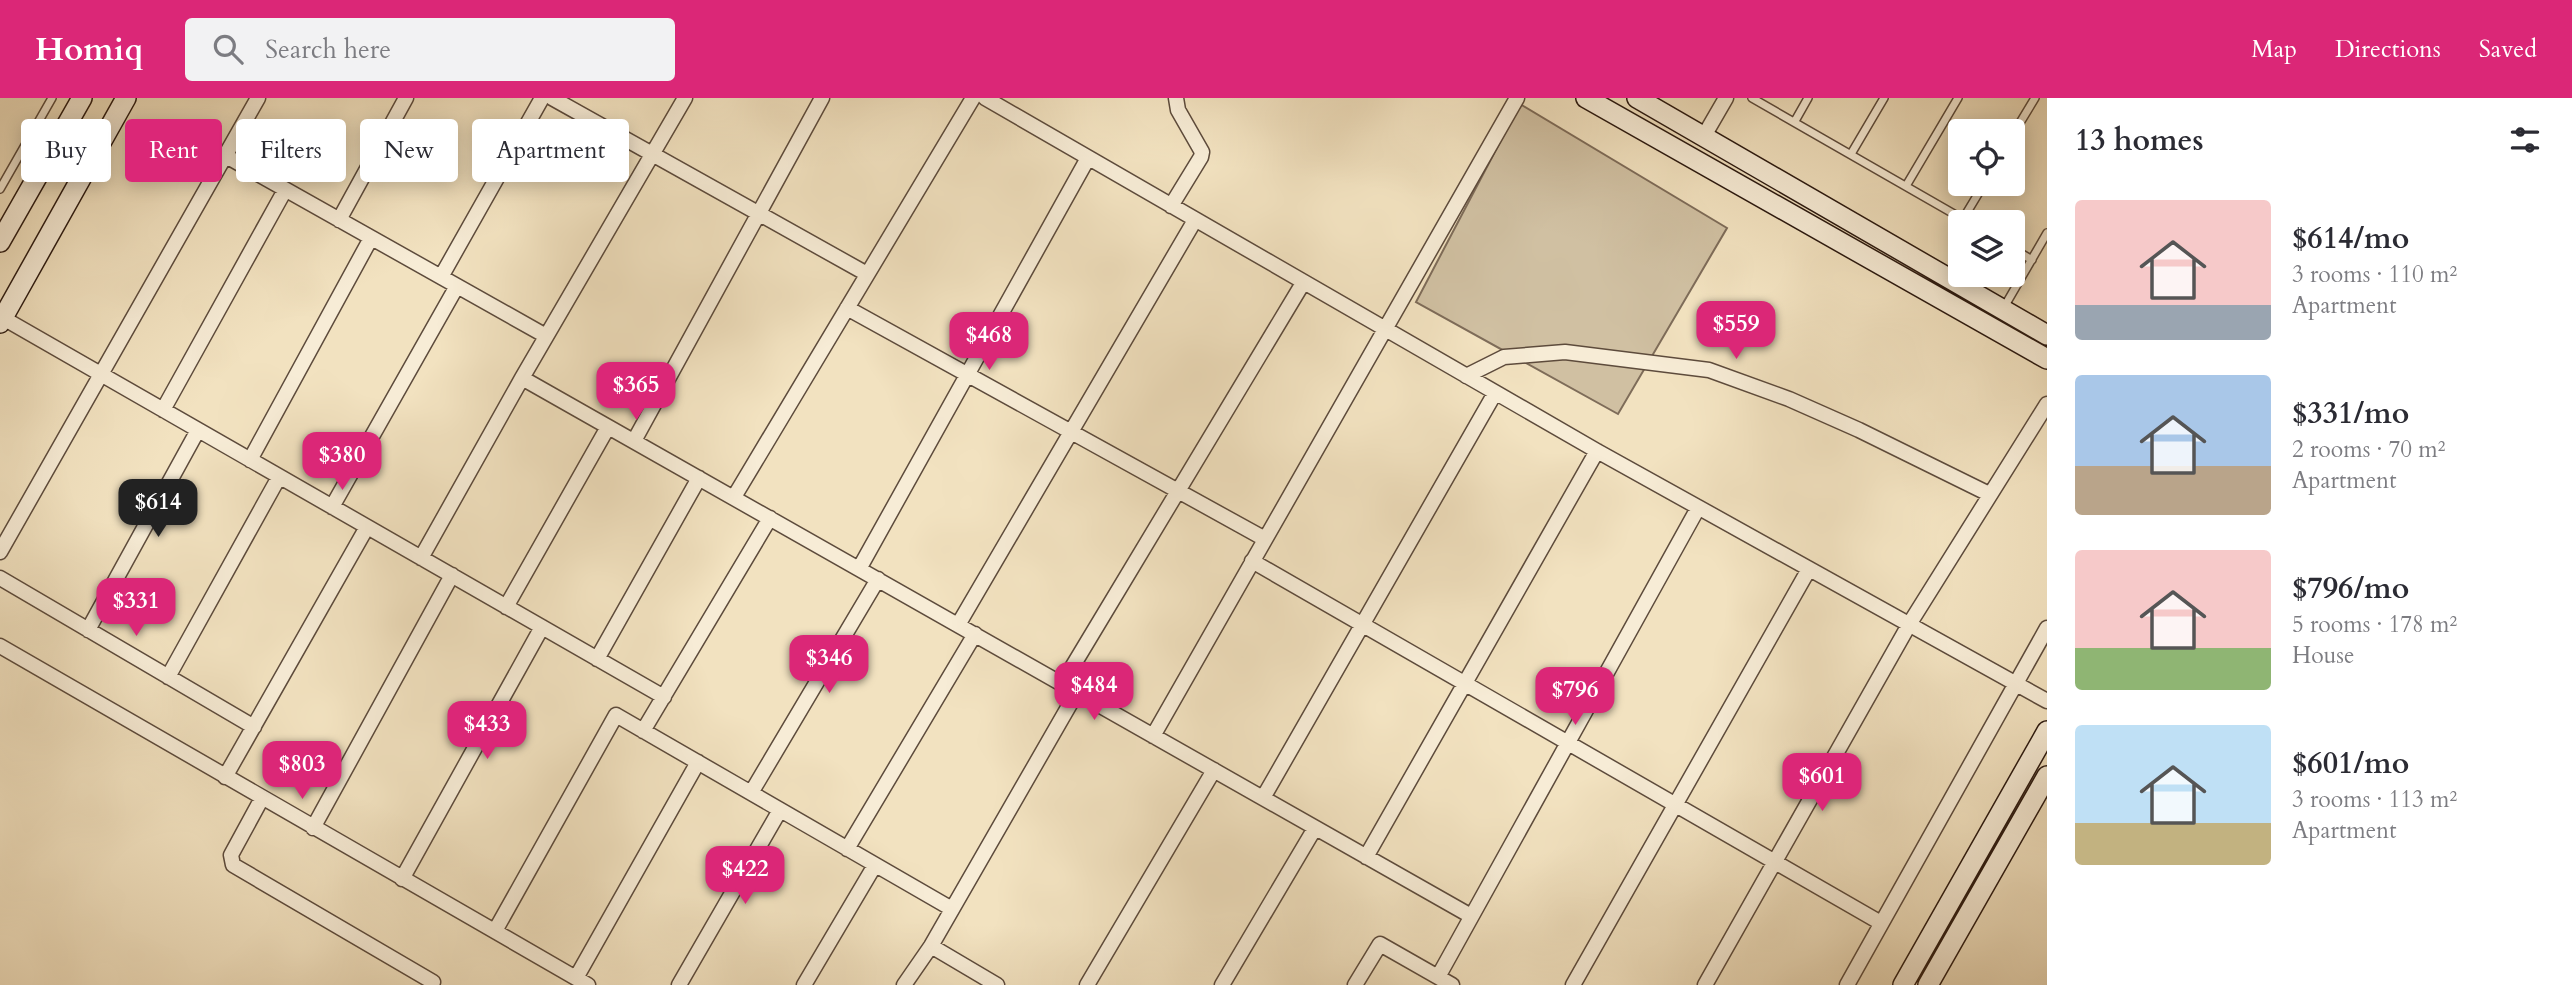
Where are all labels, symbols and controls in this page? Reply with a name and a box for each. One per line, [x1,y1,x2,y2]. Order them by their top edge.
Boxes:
search box [185,18,675,81]
text: Homiq [35,27,143,72]
icon: search [209,30,247,68]
text: Search here [265,32,391,67]
text: Map [2251,33,2297,66]
text: Directions [2335,33,2441,66]
text: Saved [2479,33,2537,66]
chip: Buy [21,119,111,182]
chip: Rent [125,119,222,182]
chip: Filters [236,119,346,182]
chip: New [360,119,458,182]
chip: Apartment [472,119,629,182]
map controls [1948,119,2025,287]
button: locate [1948,119,2025,196]
text: 13 homes [2075,120,2204,161]
icon: filters [2506,121,2544,159]
button: layers [1948,210,2025,287]
text: $614/mo [2292,218,2409,259]
icon: home [2131,228,2215,312]
text: 3 rooms · 110 m² [2292,259,2457,290]
text: Apartment [2292,290,2396,321]
pin: $559 [1695,302,1777,361]
text: $559 [1712,308,1760,339]
pin: $468 [948,313,1030,372]
text: $468 [965,319,1013,350]
pin: $365 [595,362,677,422]
text: $365 [612,369,660,400]
text: $331/mo [2292,393,2409,434]
icon: home [2131,403,2215,487]
pin: $380 [301,432,383,492]
text: 2 rooms · 70 m² [2292,434,2445,465]
text: $380 [318,439,366,470]
text: Apartment [2292,465,2396,496]
pin: $614 [117,480,199,539]
text: $614 [134,486,182,517]
text: $796/mo [2292,568,2409,609]
pin: $331 [95,578,177,638]
icon: home [2131,578,2215,662]
text: $331 [112,585,160,616]
text: 5 rooms · 178 m² [2292,609,2457,640]
pin: $346 [788,636,870,695]
text: House [2292,640,2354,671]
text: $346 [805,642,853,673]
pin: $484 [1053,662,1135,722]
pin: $796 [1534,668,1616,727]
text: $484 [1070,669,1118,700]
text: $796 [1551,674,1599,705]
pin: $433 [446,702,528,761]
text: $433 [463,708,511,739]
pin: $803 [261,742,343,801]
text: $601/mo [2292,743,2409,784]
text: $803 [278,748,326,779]
icon: home [2131,753,2215,837]
pin: $601 [1781,754,1863,813]
text: $601 [1798,760,1846,791]
text: 3 rooms · 113 m² [2292,784,2457,815]
text: Apartment [2292,815,2396,846]
pin: $422 [704,846,786,906]
text: $422 [721,853,769,884]

